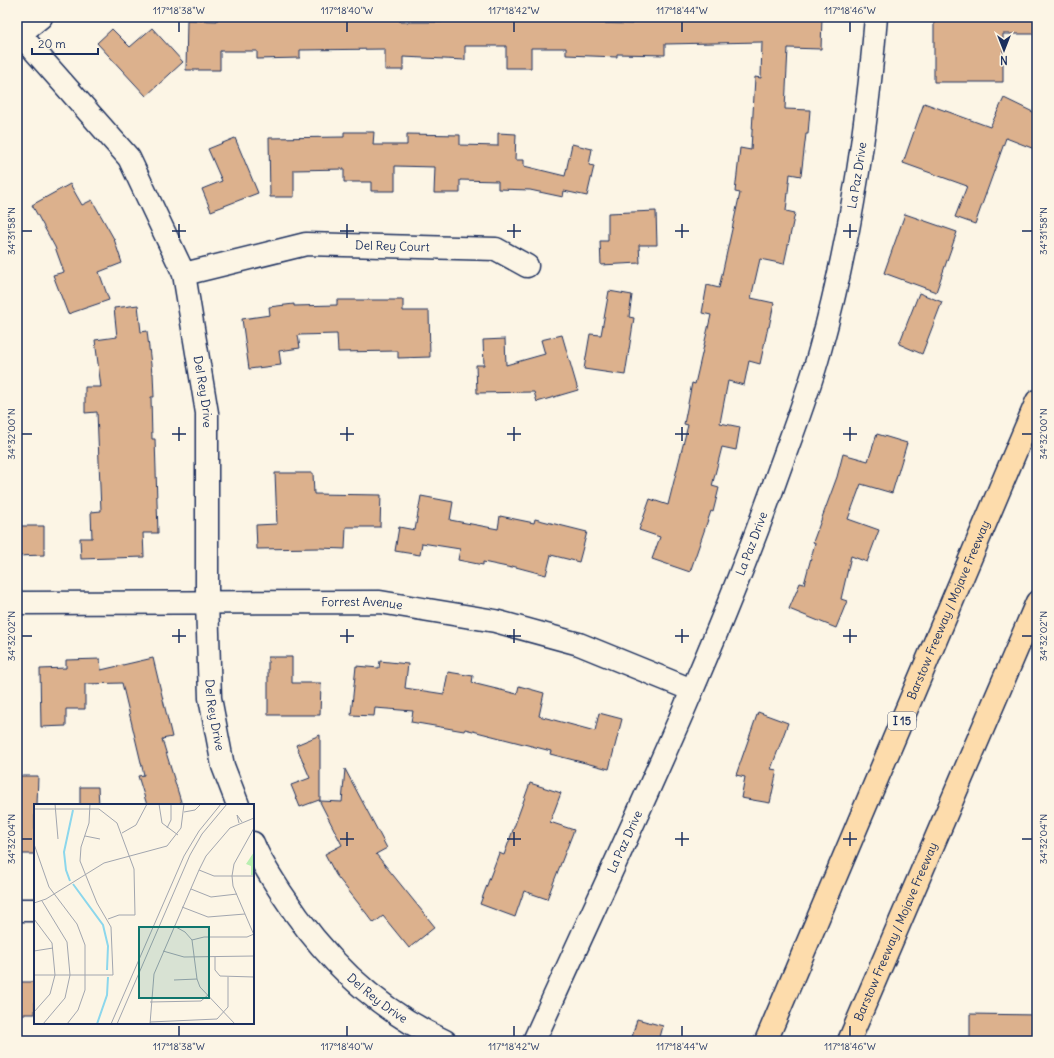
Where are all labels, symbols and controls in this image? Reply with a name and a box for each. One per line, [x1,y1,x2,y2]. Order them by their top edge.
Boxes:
text: 117°18'38"W [153,4,205,17]
text: 117°18'40"W [321,4,373,17]
text: 117°18'42"W [488,4,540,17]
text: 117°18'44"W [656,4,708,17]
text: 117°18'46"W [824,4,876,17]
scale bar [32,30,98,56]
north arrow [984,30,1024,70]
text: 20 m [38,36,66,51]
text: N [1000,53,1008,67]
street label: La Paz Drive [844,141,869,210]
text: 34°31'58"N [5,207,18,255]
text: 34°31'58"N [1037,207,1050,255]
street label: Del Rey Court [355,237,430,254]
street label: Del Rey Drive [191,355,215,428]
text: 34°32'00"N [5,408,18,460]
text: 34°32'00"N [1037,408,1050,460]
street label: La Paz Drive [732,510,770,578]
street label: Barstow Freeway / Mojave Freeway [903,518,993,702]
street label: Forrest Avenue [321,594,404,613]
text: 34°32'02"N [5,611,18,661]
text: 34°32'02"N [1037,611,1050,661]
street label: Del Rey Drive [202,679,228,752]
road number: I 15 [888,712,916,730]
inset map [34,804,254,1024]
street label: La Paz Drive [604,808,645,875]
text: 34°32'04"N [5,814,18,864]
text: 34°32'04"N [1037,814,1050,864]
street label: Barstow Freeway / Mojave Freeway [850,840,940,1023]
street label: Del Rey Drive [344,970,410,1026]
text: 117°18'38"W [153,1040,205,1053]
text: 117°18'40"W [321,1040,373,1053]
text: 117°18'42"W [488,1040,540,1053]
text: 117°18'44"W [656,1040,708,1053]
text: 117°18'46"W [824,1040,876,1053]

